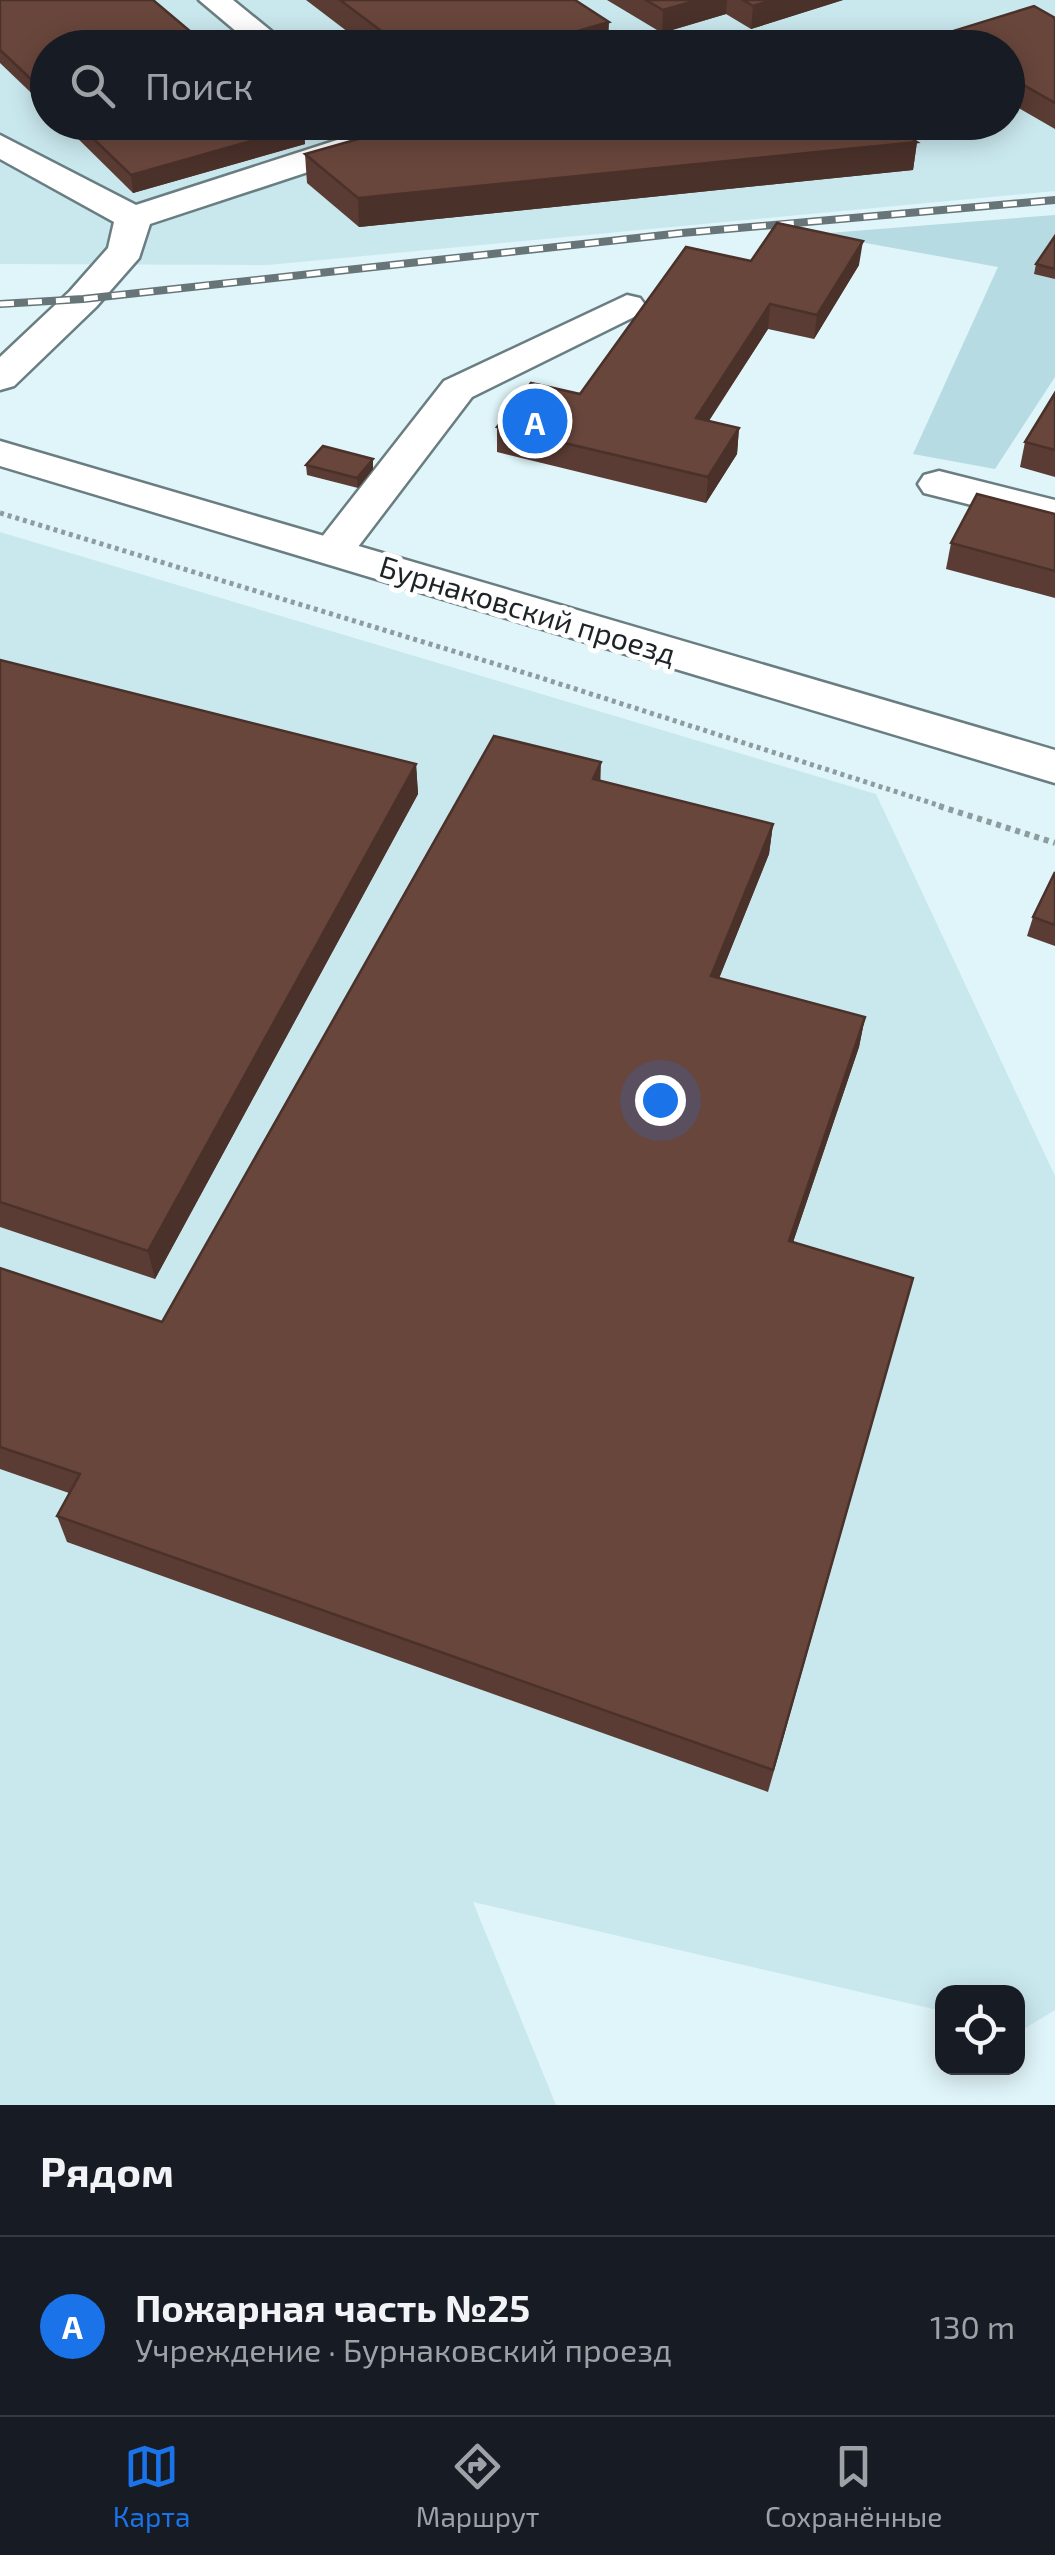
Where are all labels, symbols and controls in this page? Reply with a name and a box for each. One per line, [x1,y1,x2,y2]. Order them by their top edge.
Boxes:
search box [30,30,1025,140]
icon: search [65,58,120,113]
text: Поиск [145,62,254,108]
pin: A [502,384,568,458]
street label: Бурнаковский проезд [375,547,681,672]
your location [635,1075,686,1126]
map controls [935,1985,1025,2075]
button: locate [935,1985,1025,2075]
text: Рядом [40,2145,174,2195]
text: Пожарная часть №25 [135,2284,530,2330]
text: A [62,2307,83,2345]
text: 130 m [930,2307,1015,2345]
text: Учреждение · Бурнаковский проезд [135,2330,672,2368]
tab: Карта [113,2439,190,2533]
tab: Маршрут [416,2439,540,2533]
tab: Сохранённые [765,2439,942,2533]

